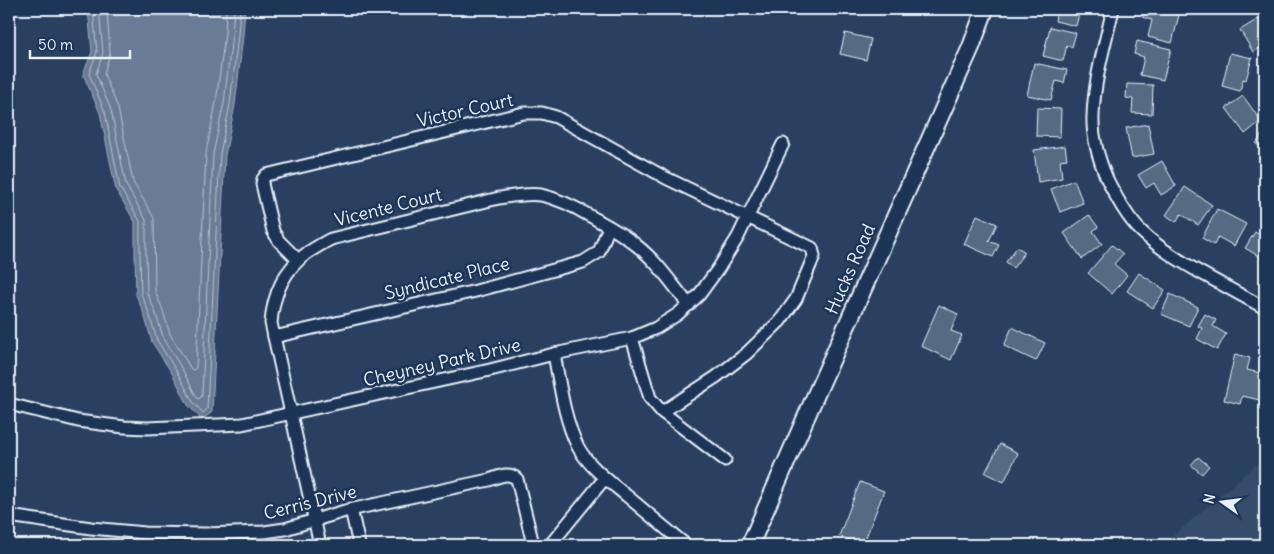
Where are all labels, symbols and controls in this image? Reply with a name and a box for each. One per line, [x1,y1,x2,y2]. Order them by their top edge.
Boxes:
scale bar [30,28,130,60]
text: 50 m [38,35,73,54]
street label: Victor Court [415,88,515,132]
street label: Vicente Court [332,183,444,231]
street label: Hucks Road [820,220,880,318]
street label: Syndicate Place [382,251,512,305]
street label: Cheyney Park Drive [361,333,523,391]
north arrow [1196,476,1246,526]
street label: Cerris Drive [261,479,359,525]
text: N [1199,492,1219,506]

